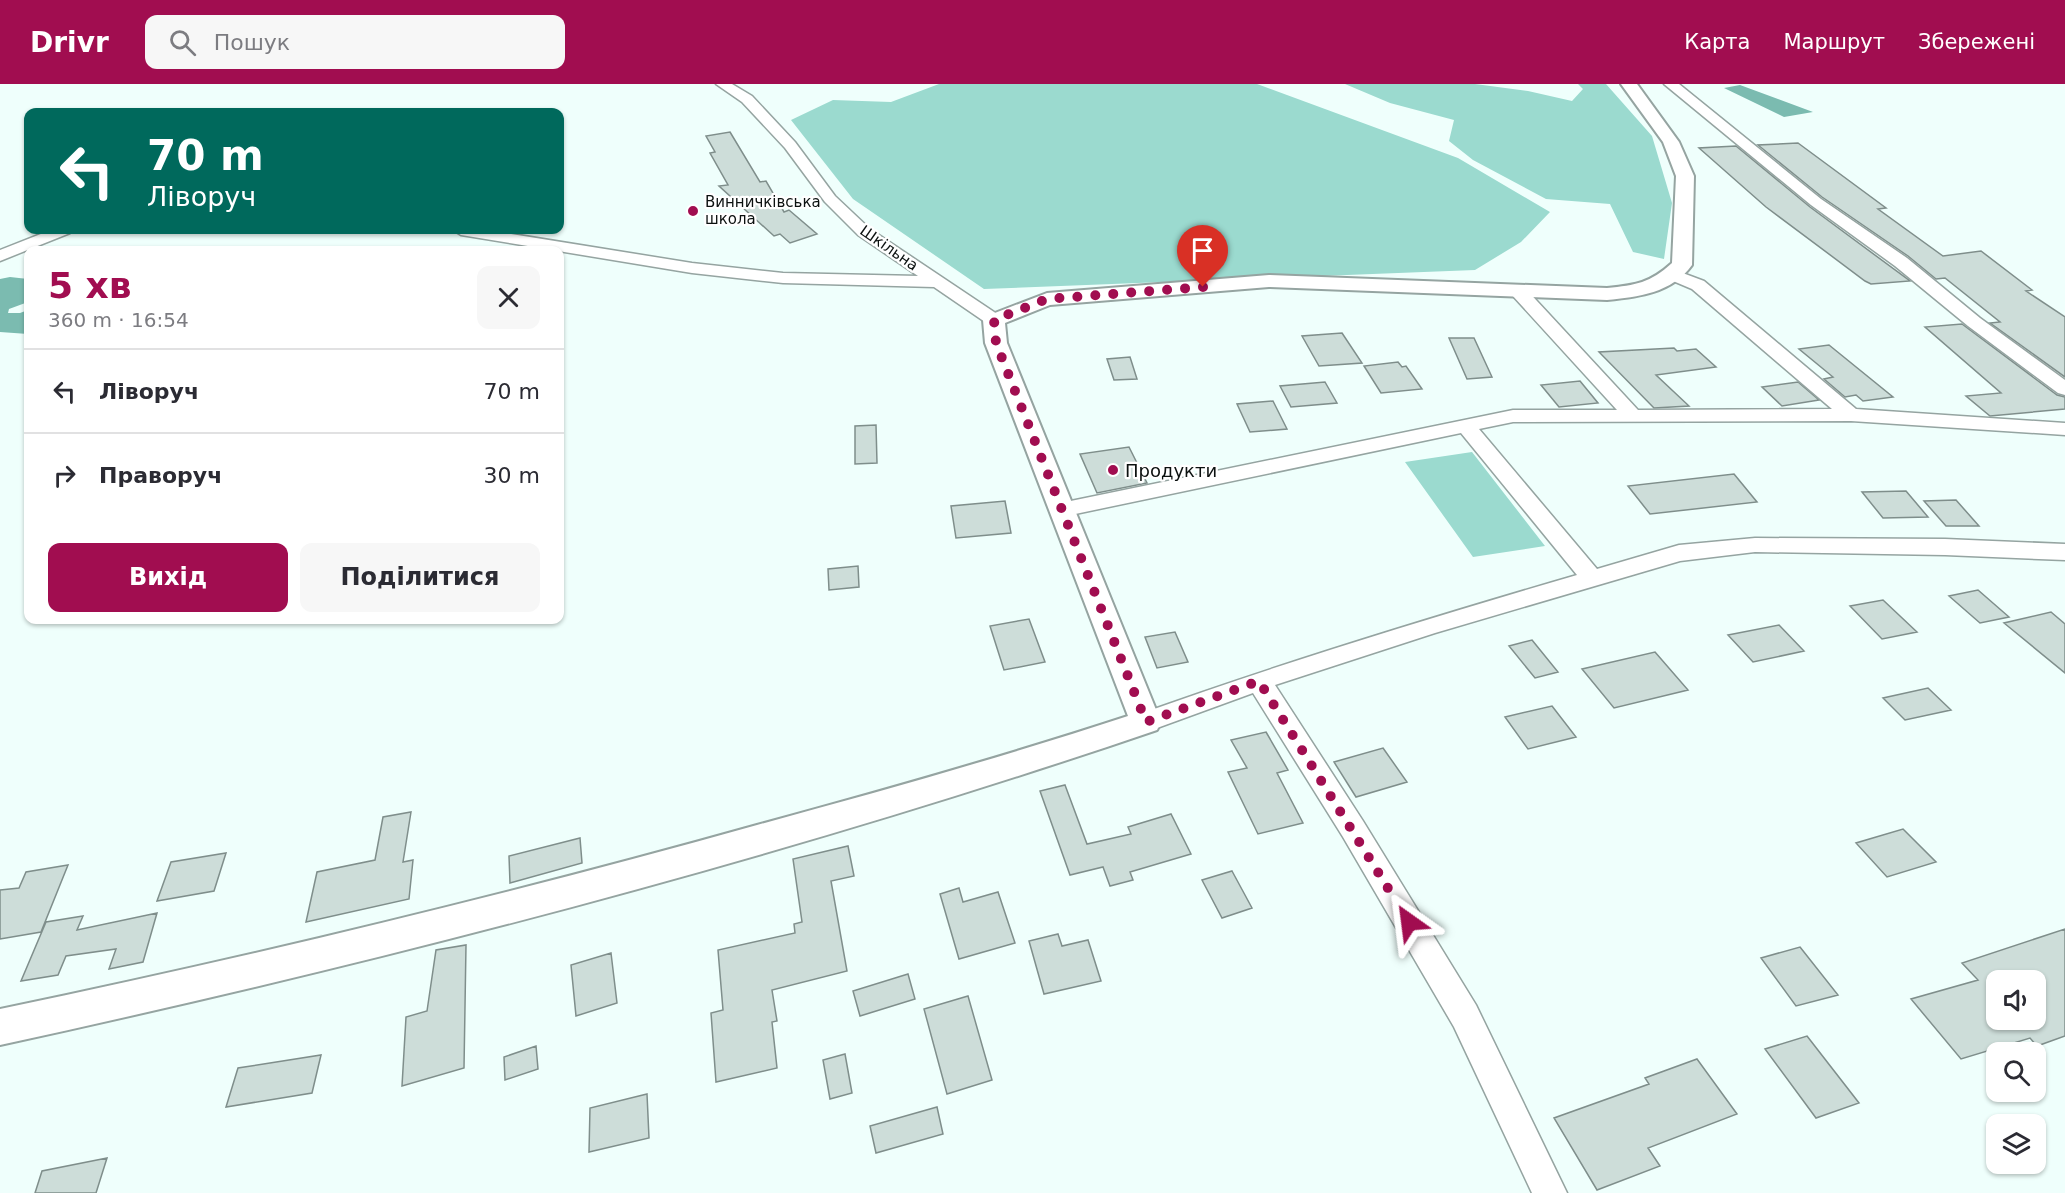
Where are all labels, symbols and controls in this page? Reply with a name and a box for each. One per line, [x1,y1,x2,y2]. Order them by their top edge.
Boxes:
search box [145,15,565,69]
text: Drivr [30,26,109,59]
icon: search [166,26,199,59]
text: Пошук [214,30,290,55]
text: Карта [1684,30,1750,54]
text: Маршрут [1783,30,1885,54]
text: Збережені [1918,30,2035,54]
text: 70 m [147,131,264,180]
icon: left [48,132,126,210]
text: Ліворуч [147,181,256,212]
place label: Винничківська школа [705,193,821,228]
marker: Винничківська школа [686,204,700,218]
street label: Шкільна [857,221,921,275]
pin [1177,225,1228,287]
icon: arrive [1186,234,1219,267]
text: 5 хв [48,265,132,306]
button: close [477,266,540,329]
text: 360 m · 16:54 [48,308,189,332]
icon: left [48,375,81,408]
text: Ліворуч [99,379,199,404]
text: 70 m [484,379,540,404]
icon: right [48,459,81,492]
place label: Продукти [1125,460,1217,481]
text: Праворуч [99,463,222,488]
text: 30 m [484,463,540,488]
marker: Продукти [1106,463,1120,477]
button: Вихід [48,543,288,612]
button: Поділитися [300,543,540,612]
position arrow [1377,890,1441,954]
map controls [1986,970,2046,1174]
button: sound [1986,970,2046,1030]
button: search [1986,1042,2046,1102]
button: layers [1986,1114,2046,1174]

